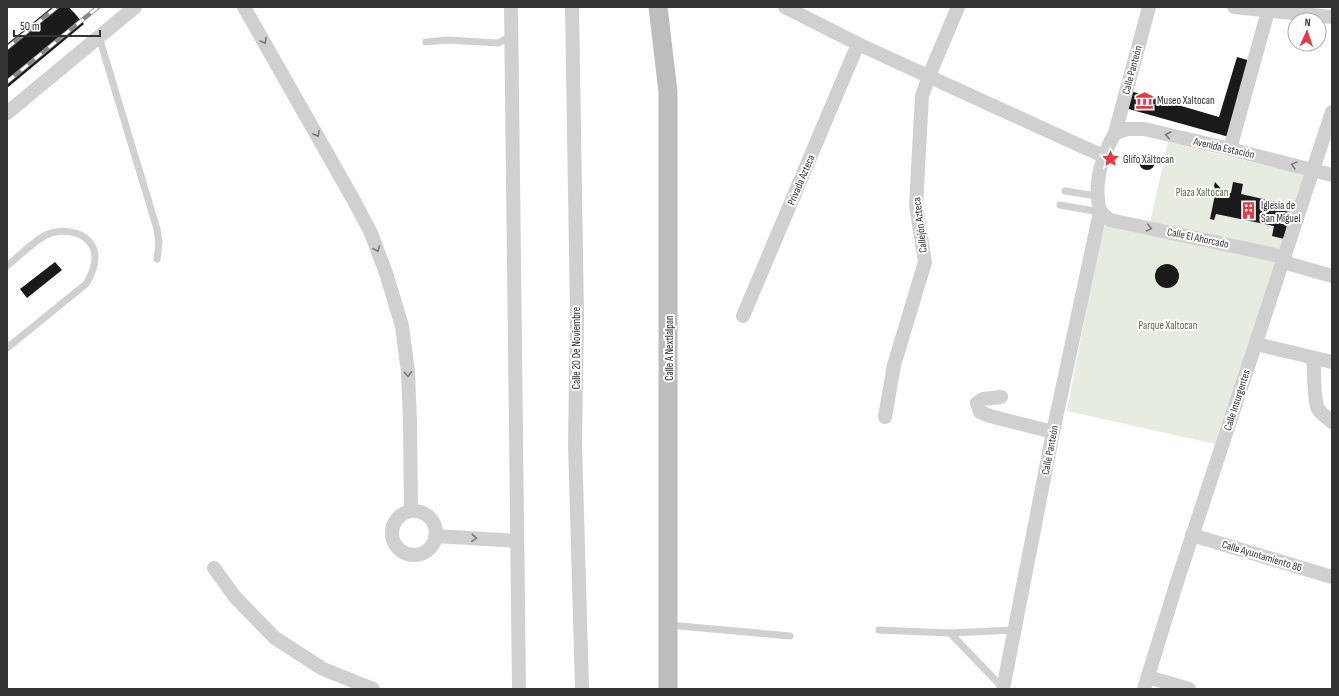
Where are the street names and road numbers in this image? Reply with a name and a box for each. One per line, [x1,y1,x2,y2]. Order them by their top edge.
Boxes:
street label: Calle Panteón [1119,44,1145,96]
street label: Avenida Estación [1191,134,1256,161]
street label: Privada Azteca [785,153,817,207]
street label: Callejón Azteca [910,197,930,253]
street label: Calle El Ahorcado [1166,225,1230,251]
street label: Calle 20 De Noviembre [570,307,583,389]
street label: Calle A Nextlalpan [663,315,676,381]
street label: Calle Insurgentes [1221,368,1253,432]
street label: Calle Panteón [1039,424,1061,476]
street label: Calle Ayuntamiento 86 [1220,538,1304,574]

